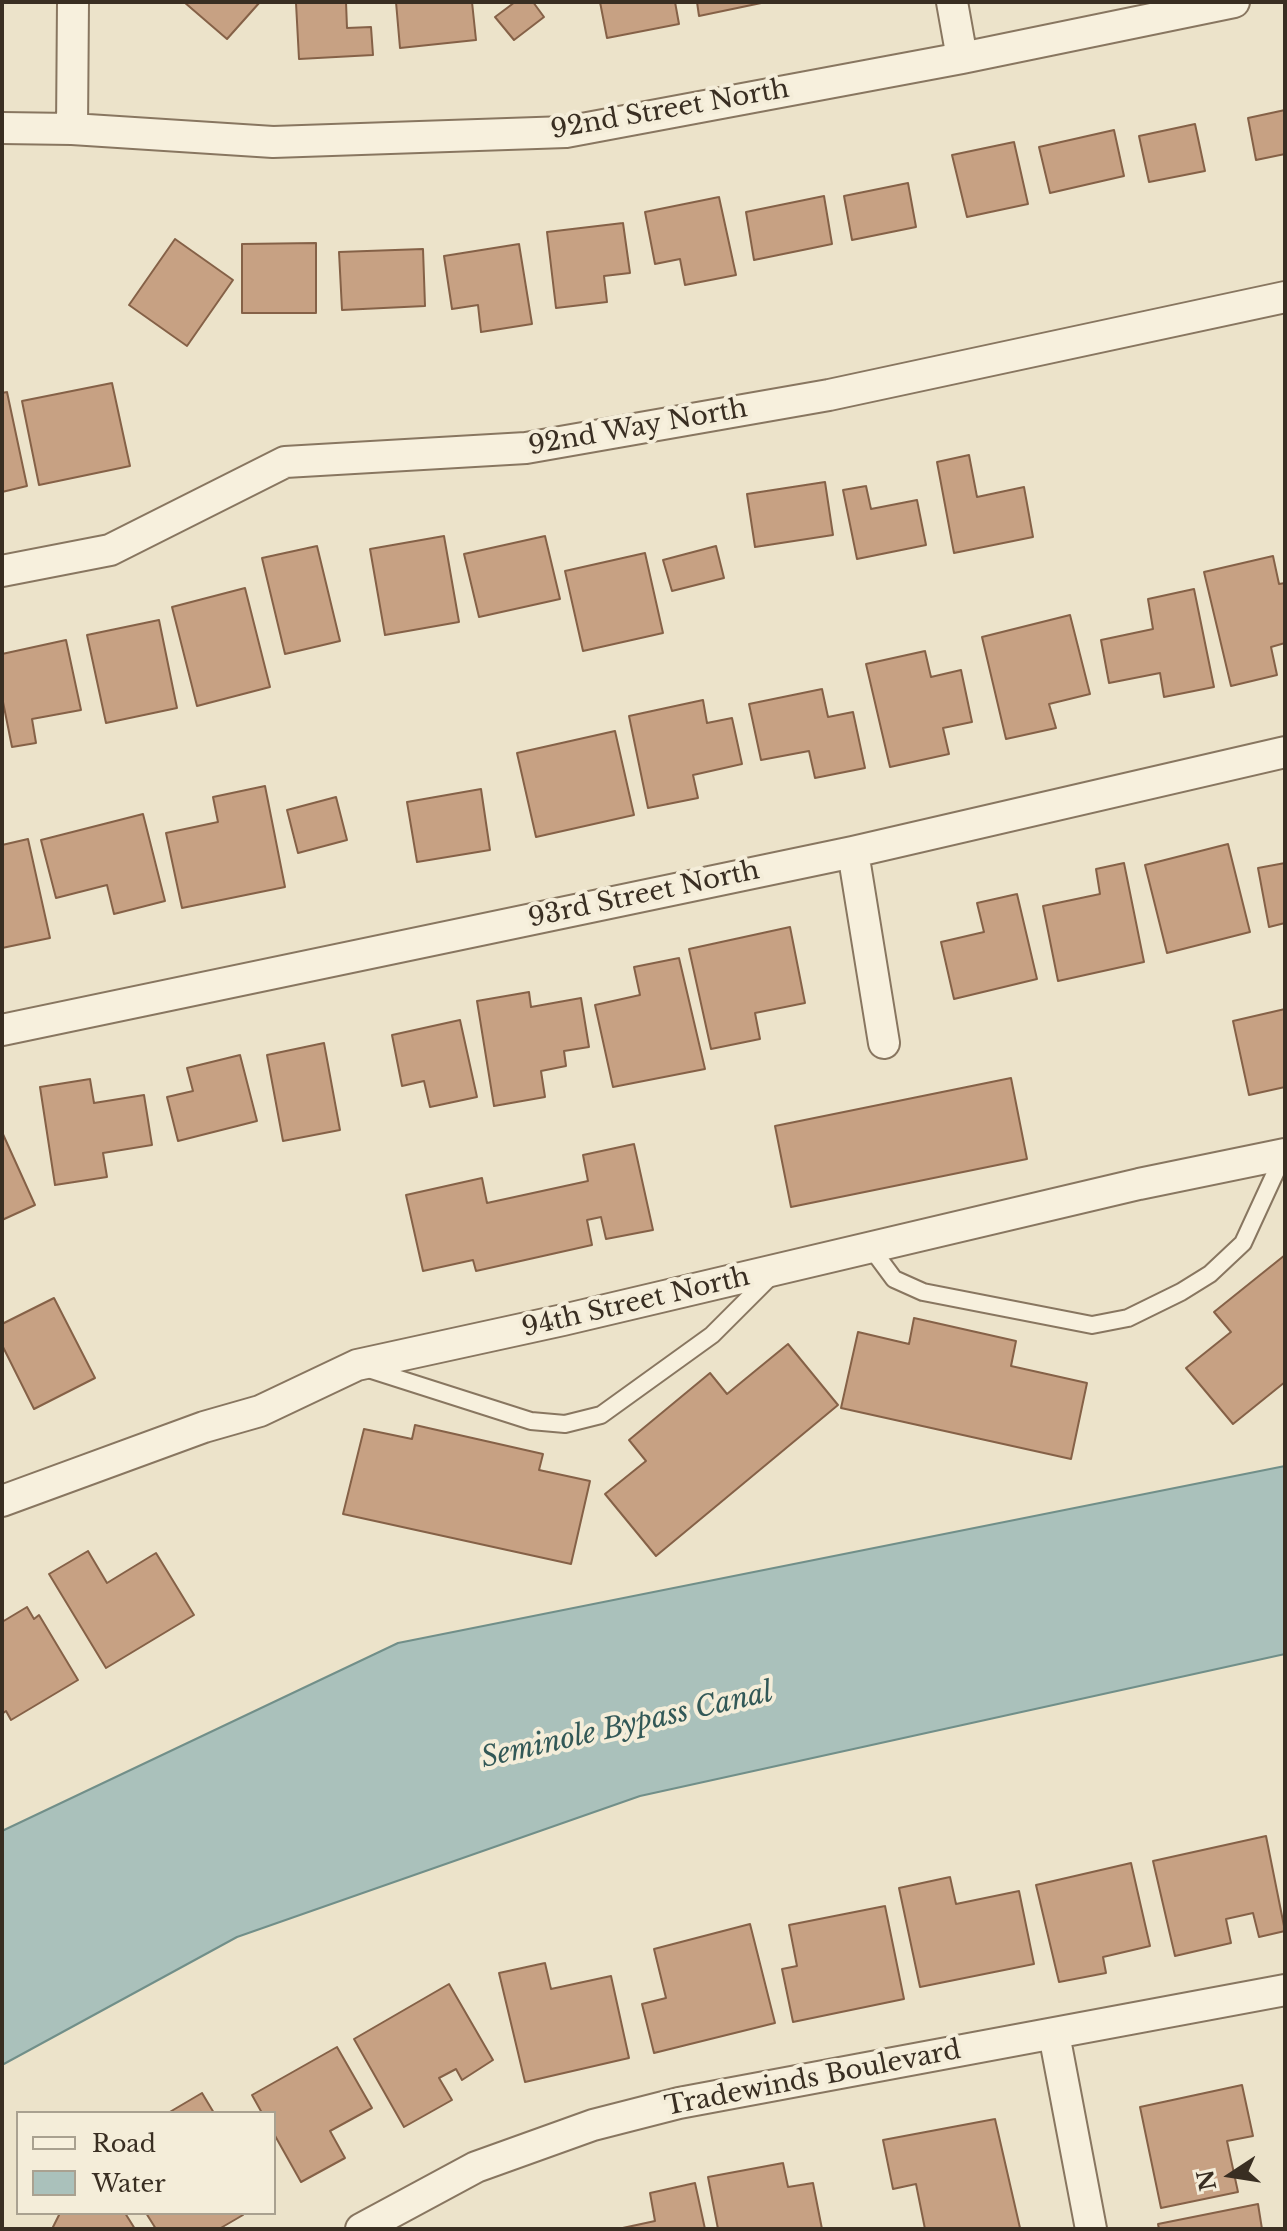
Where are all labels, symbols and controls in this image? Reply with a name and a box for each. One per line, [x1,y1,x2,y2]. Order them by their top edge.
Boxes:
street label: 92nd Street North [549,74,791,146]
street label: 92nd Way North [526,393,750,463]
street label: 93rd Street North [526,855,762,935]
street label: 94th Street North [519,1262,753,1344]
water label: Seminole Bypass Canal [478,1676,776,1776]
street label: Tradewinds Boulevard [662,2035,964,2123]
legend [16,2111,276,2215]
text: Road [92,2129,156,2158]
north arrow [1191,2135,1271,2215]
text: N [1192,2167,1222,2193]
text: Water [92,2169,166,2198]

